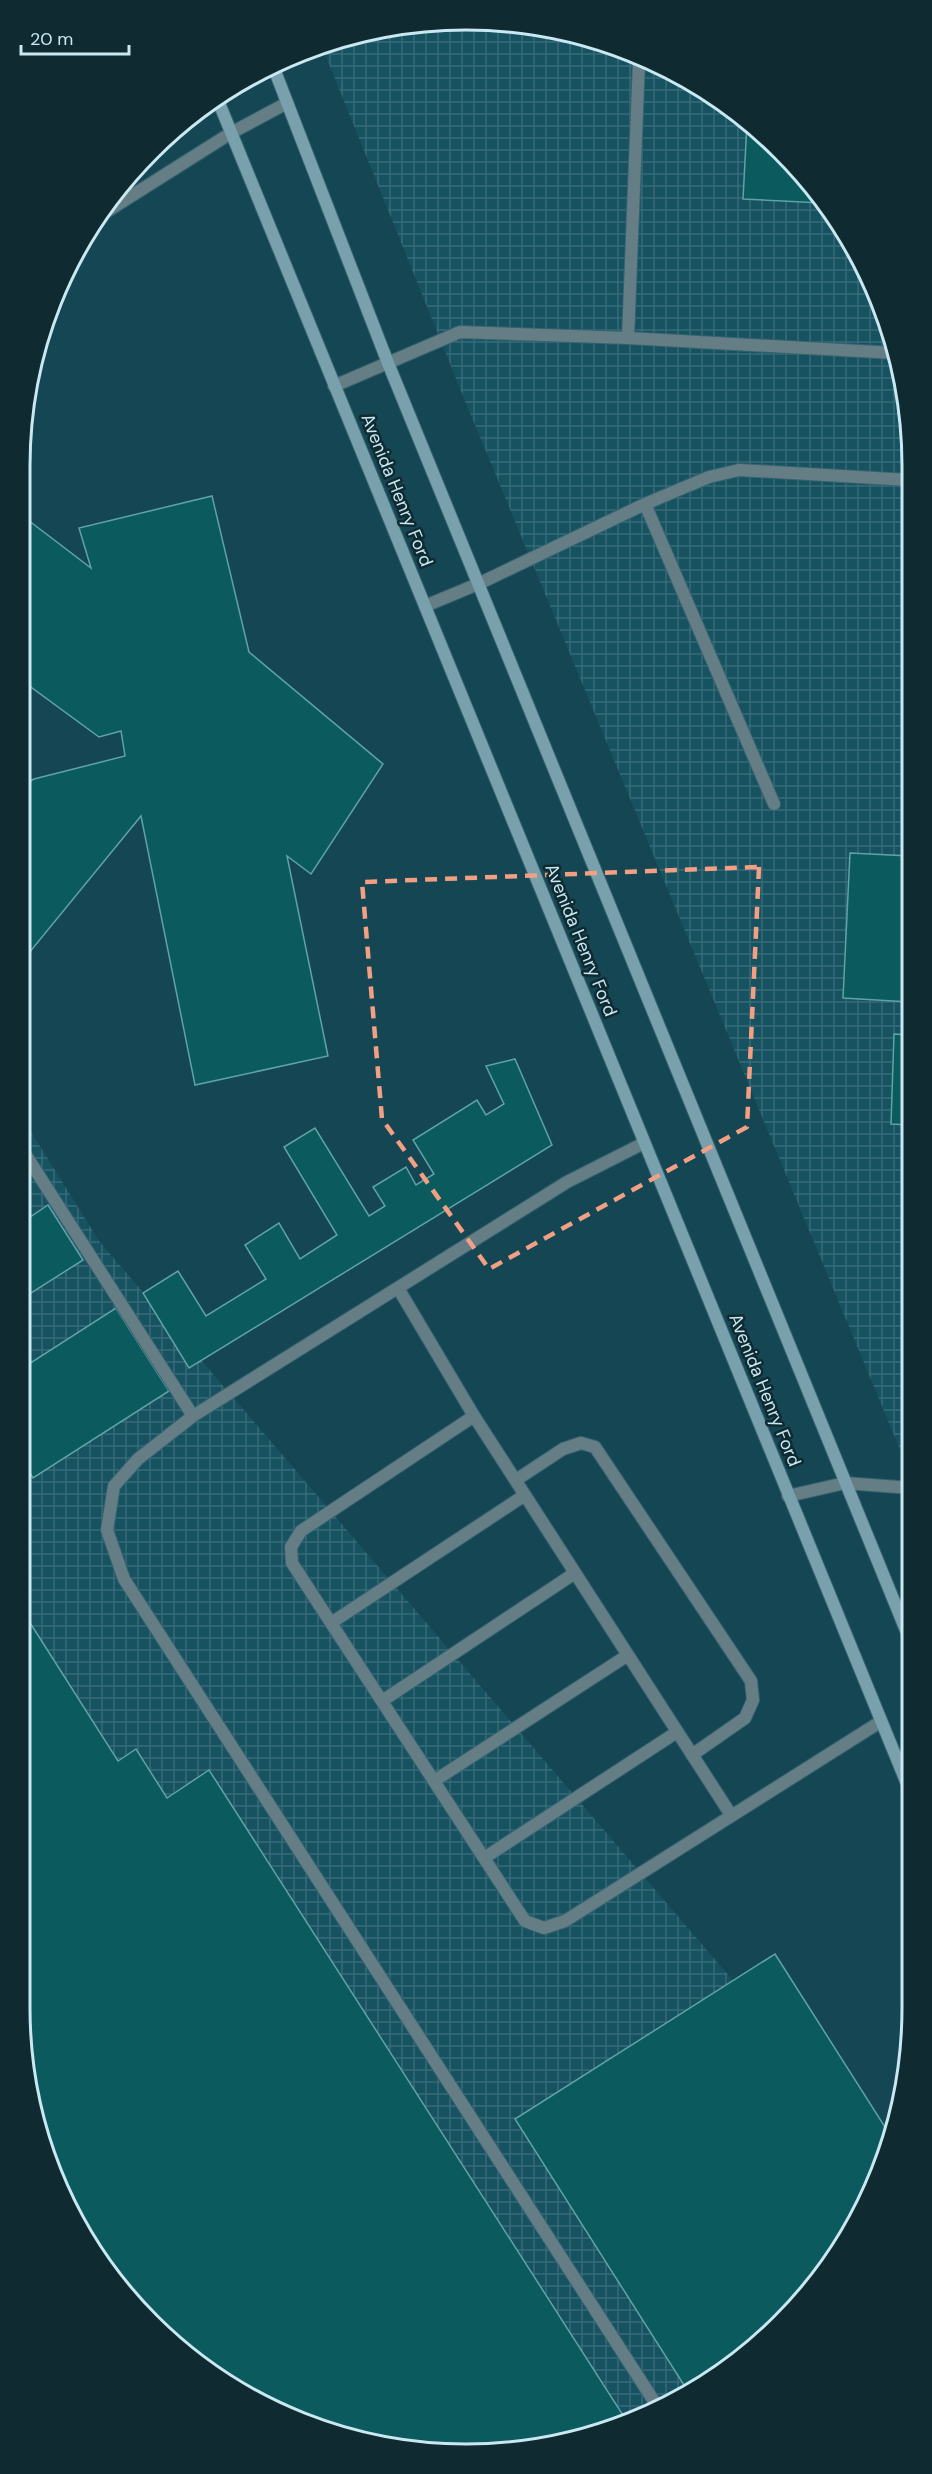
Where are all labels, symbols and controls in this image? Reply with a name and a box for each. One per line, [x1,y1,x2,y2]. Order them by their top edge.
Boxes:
scale bar [21,18,129,56]
text: 20 m [30,27,73,51]
street label: Avenida Henry Ford [355,410,439,570]
street label: Avenida Henry Ford [539,860,623,1020]
street label: Avenida Henry Ford [723,1310,807,1470]

